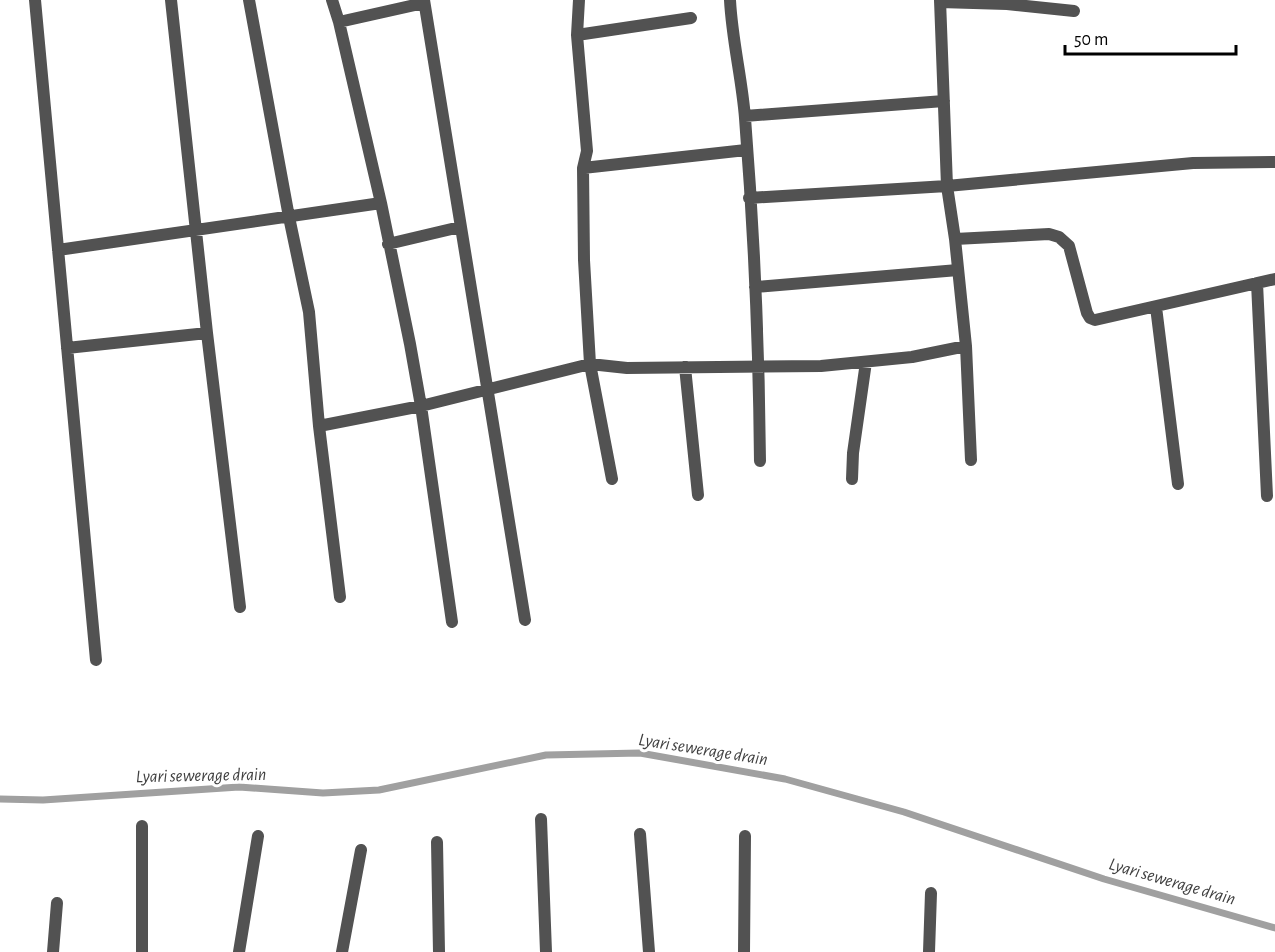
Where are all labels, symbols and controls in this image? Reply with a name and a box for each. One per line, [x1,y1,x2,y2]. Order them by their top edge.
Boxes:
scale bar [1065,18,1236,56]
text: 50 m [1074,31,1108,49]
water label: Lyari sewerage drain [637,731,769,769]
water label: Lyari sewerage drain [135,766,267,786]
water label: Lyari sewerage drain [1107,855,1237,909]

